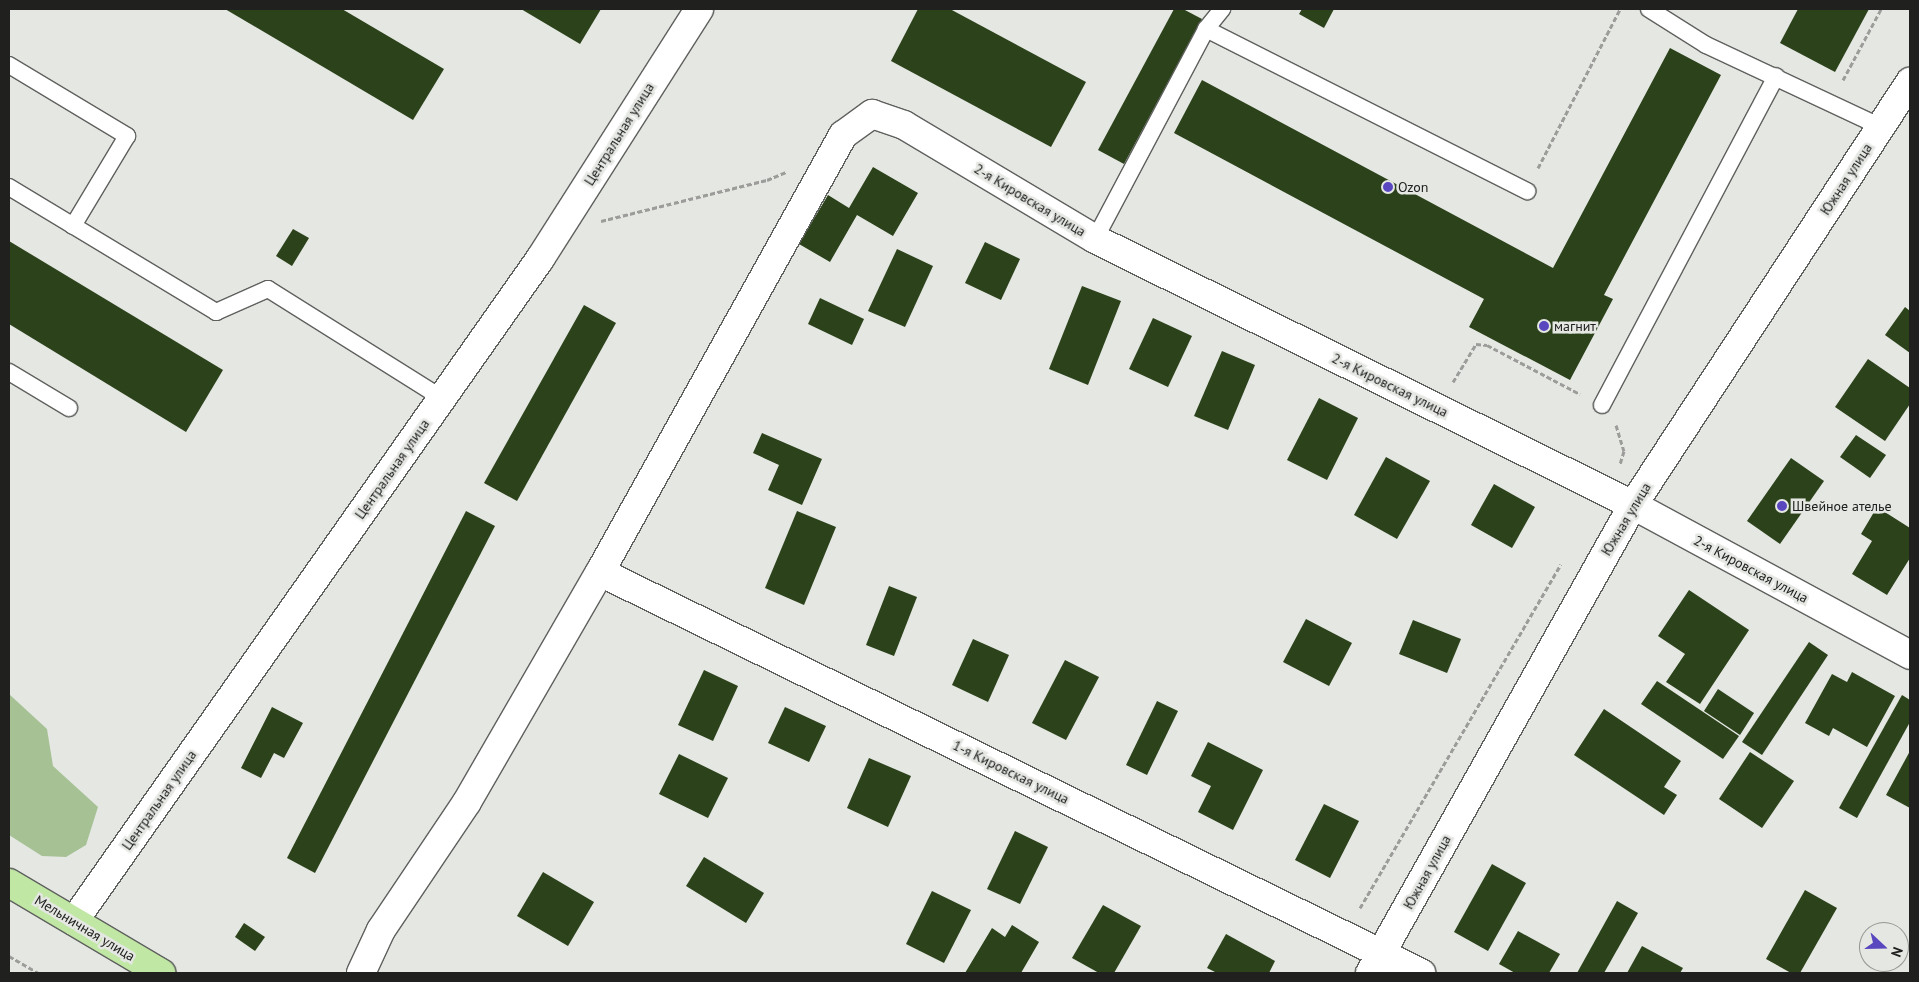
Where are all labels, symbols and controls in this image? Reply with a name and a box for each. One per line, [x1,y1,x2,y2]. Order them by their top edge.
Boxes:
street label: Центральная улица [581,79,657,189]
street label: Южная улица [1817,140,1875,218]
street label: 2-я Кировская улица [971,160,1089,240]
place label: Ozon [1398,179,1428,195]
marker: Ozon [1382,181,1394,193]
place label: магнит [1554,318,1596,334]
marker: магнит [1538,320,1550,332]
street label: 2-я Кировская улица [1329,350,1451,420]
street label: Центральная улица [351,416,433,522]
street label: Южная улица [1598,479,1654,559]
place label: Швейное ателье [1792,498,1892,514]
marker: Швейное ателье [1776,500,1788,512]
street label: 2-я Кировская улица [1691,532,1811,606]
street label: 1-я Кировская улица [950,737,1072,807]
street label: Центральная улица [118,747,200,853]
street label: Южная улица [1400,832,1454,912]
street label: Мельничная улица [32,891,138,965]
north arrow [1859,922,1909,972]
text: N [1887,944,1907,960]

